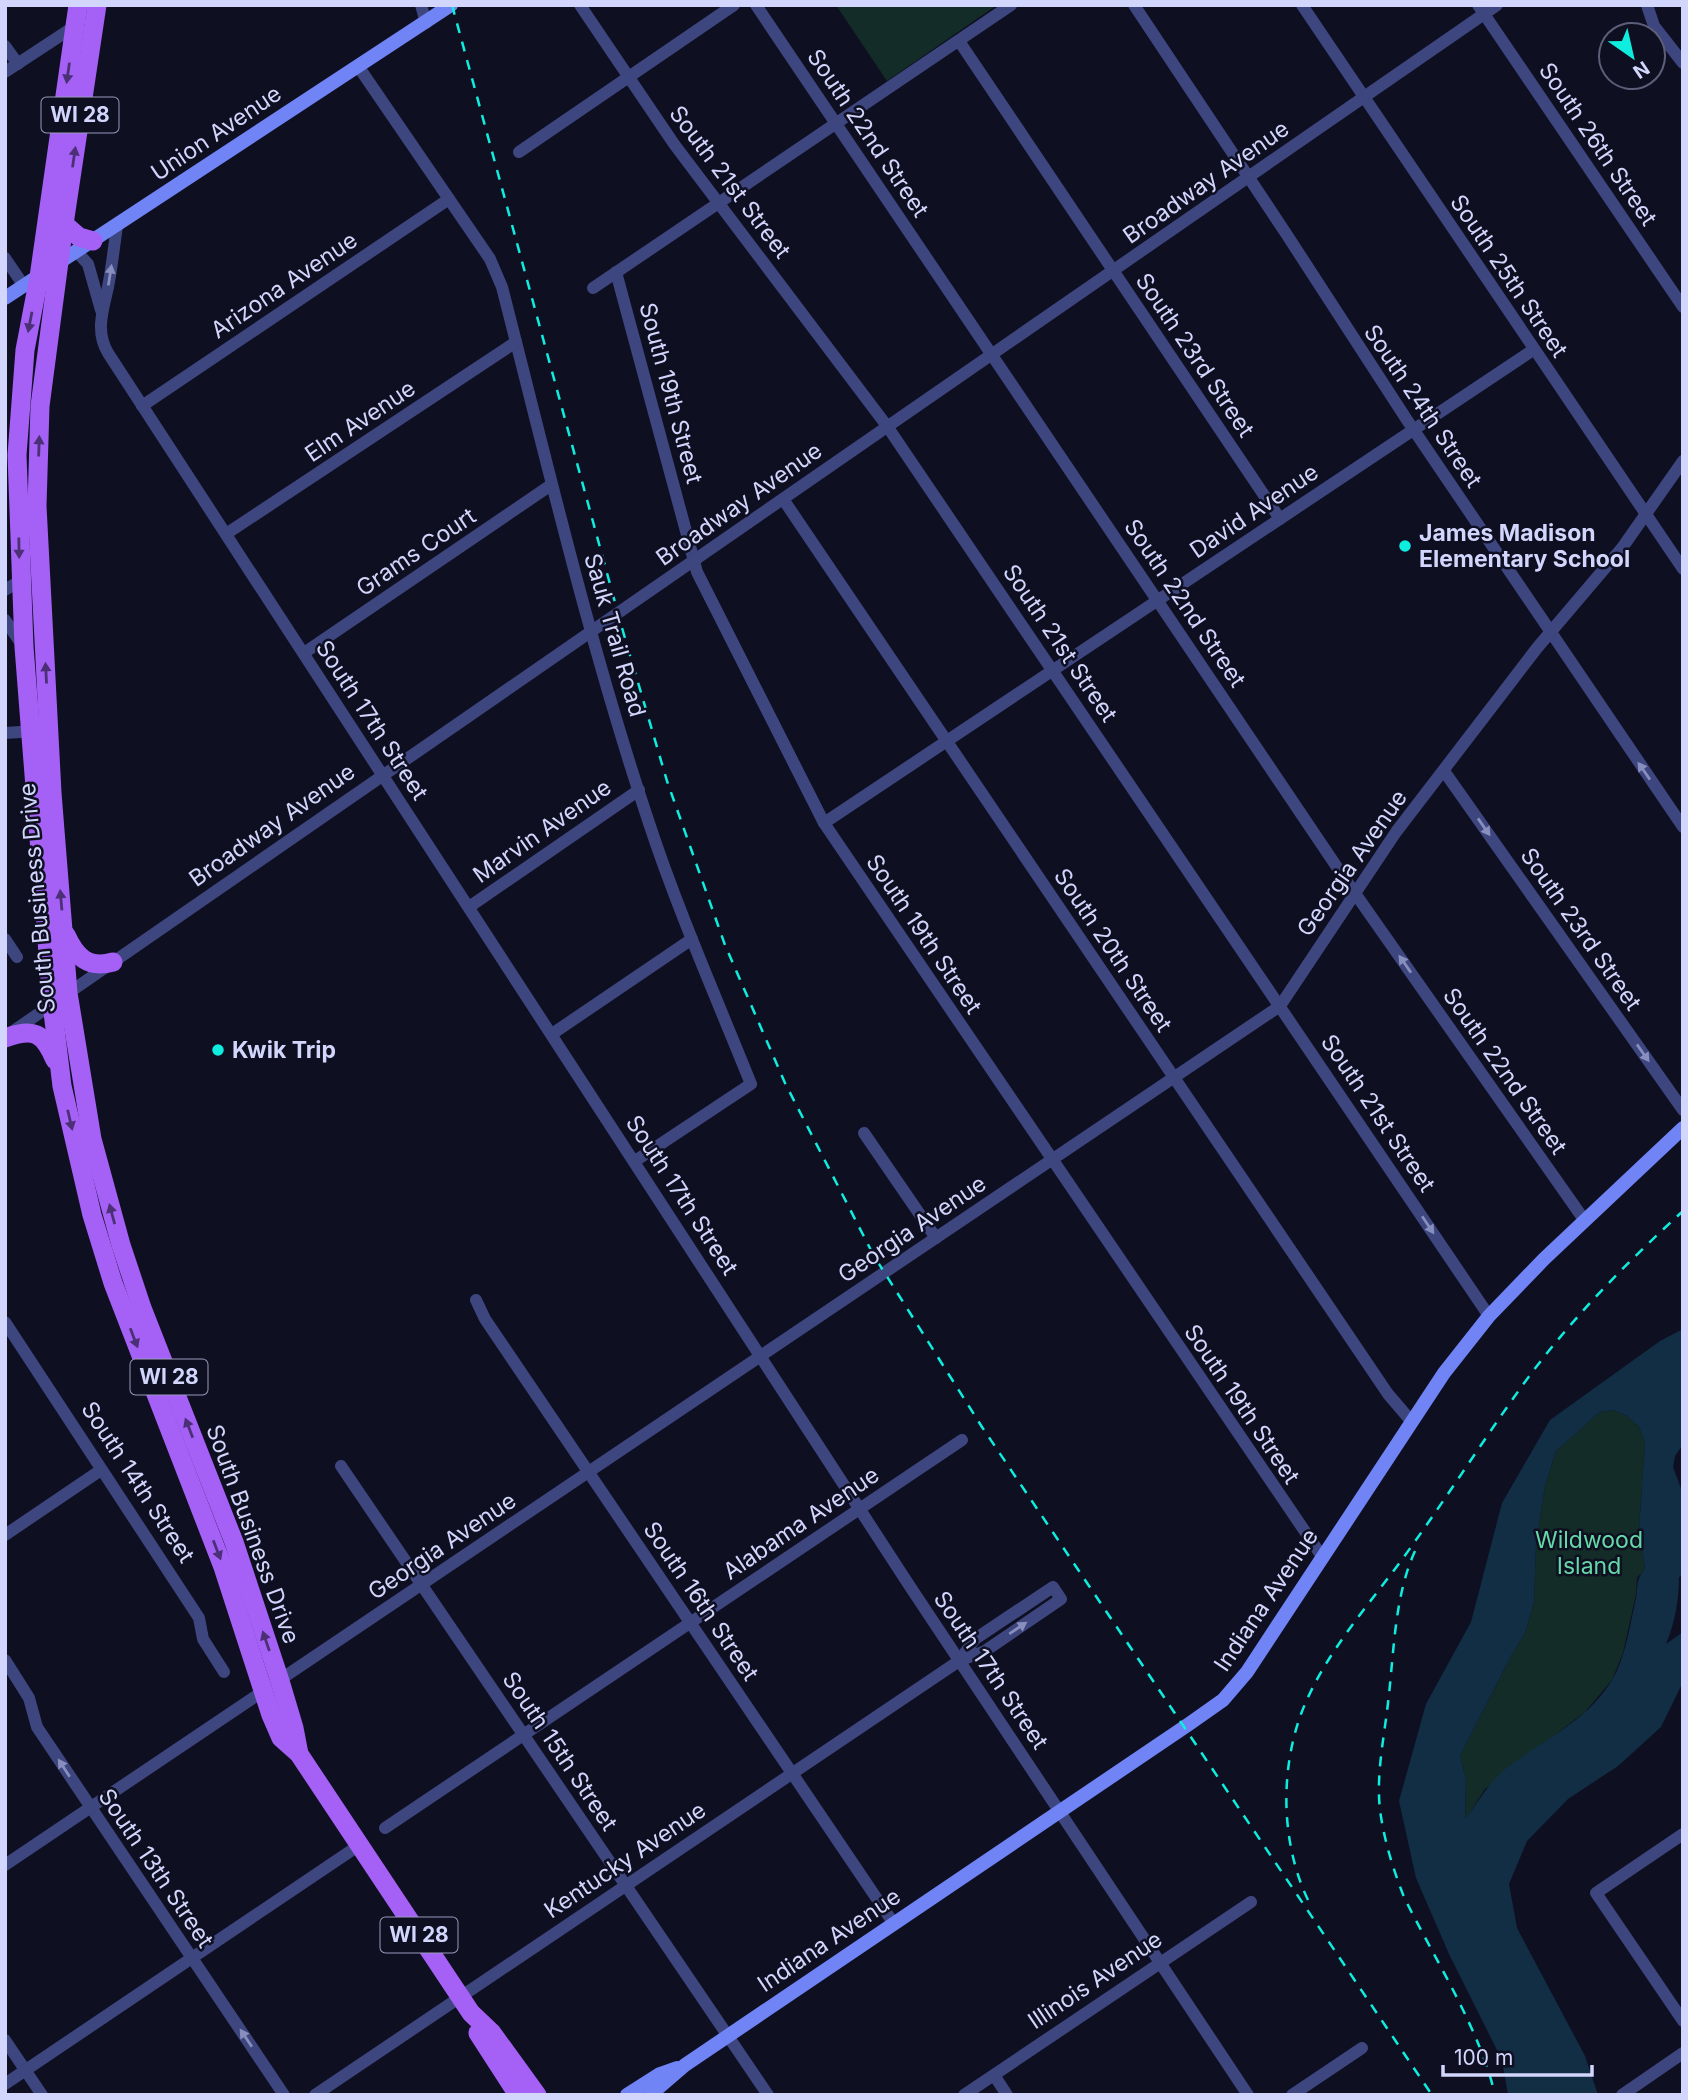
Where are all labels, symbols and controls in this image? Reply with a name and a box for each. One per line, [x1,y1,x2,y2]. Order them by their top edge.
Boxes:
north arrow [1597,21,1667,91]
street label: South 22nd Street [801,44,935,223]
text: N [1629,56,1654,83]
street label: South 26th Street [1533,57,1663,231]
one-way arrow [63,62,74,84]
street label: Union Avenue [146,79,286,187]
road number: WI 28 [42,97,119,132]
street label: South 21st Street [663,100,797,264]
street label: Broadway Avenue [1118,114,1294,250]
one-way arrow [69,146,80,168]
street label: South 25th Street [1444,189,1574,363]
street label: Arizona Avenue [206,226,362,344]
one-way arrow [105,264,116,286]
street label: South 23rd Street [1130,268,1260,443]
street label: South 19th Street [633,299,709,487]
one-way arrow [24,311,35,333]
street label: South 24th Street [1358,319,1488,493]
street label: Elm Avenue [300,374,420,468]
one-way arrow [33,435,45,457]
street label: Broadway Avenue [651,436,827,572]
street label: David Avenue [1184,458,1324,564]
street label: Grams Court [351,501,482,602]
street label: South 22nd Street [1118,514,1252,693]
place label: James Madison Elementary School [1419,519,1630,573]
one-way arrow [14,538,25,560]
marker: James Madison Elementary School [1397,538,1413,554]
street label: Sauk Trail Road [578,550,652,720]
street label: South 21st Street [997,559,1123,728]
street label: South 17th Street [310,635,434,805]
one-way arrow [40,662,51,684]
street label: Broadway Avenue [184,757,360,893]
one-way arrow [1637,762,1651,780]
street label: Marvin Avenue [468,773,616,889]
street label: South Business Drive [13,782,61,1014]
street label: Georgia Avenue [1291,784,1413,942]
one-way arrow [1477,818,1491,836]
street label: South 23rd Street [1515,842,1648,1016]
street label: South 19th Street [860,849,988,1019]
street label: South 20th Street [1048,863,1178,1037]
one-way arrow [55,889,66,911]
one-way arrow [1398,955,1412,973]
street label: South 22nd Street [1437,982,1573,1160]
street label: South 21st Street [1315,1029,1441,1198]
place label: Kwik Trip [232,1036,336,1064]
marker: Kwik Trip [210,1042,226,1058]
one-way arrow [1636,1044,1650,1062]
one-way arrow [65,1109,76,1131]
street label: South 17th Street [620,1110,744,1280]
street label: Georgia Avenue [833,1169,991,1289]
one-way arrow [106,1202,117,1224]
one-way arrow [1422,1215,1435,1235]
street label: South 19th Street [1178,1319,1306,1489]
one-way arrow [128,1328,139,1349]
road number: WI 28 [130,1360,208,1394]
street label: South 14th Street [75,1396,201,1568]
one-way arrow [183,1417,194,1438]
street label: South Business Drive [200,1421,306,1647]
street label: Alabama Avenue [718,1461,884,1585]
street label: Georgia Avenue [363,1486,521,1606]
street label: South 16th Street [637,1516,765,1686]
street label: Indiana Avenue [1208,1523,1324,1677]
park label: Wildwood Island [1535,1526,1643,1580]
one-way arrow [212,1539,223,1560]
street label: South 17th Street [928,1586,1054,1755]
one-way arrow [1009,1621,1027,1635]
one-way arrow [261,1631,271,1652]
street label: South 15th Street [497,1666,624,1836]
one-way arrow [58,1759,71,1778]
street label: South 13th Street [92,1783,220,1953]
street label: Kentucky Avenue [539,1796,711,1924]
street label: Indiana Avenue [752,1882,906,1998]
road number: WI 28 [380,1918,458,1952]
street label: Illinois Avenue [1023,1925,1167,2035]
one-way arrow [239,2029,253,2047]
scale bar [1443,2034,1592,2078]
text: 100 m [1454,2045,1513,2070]

